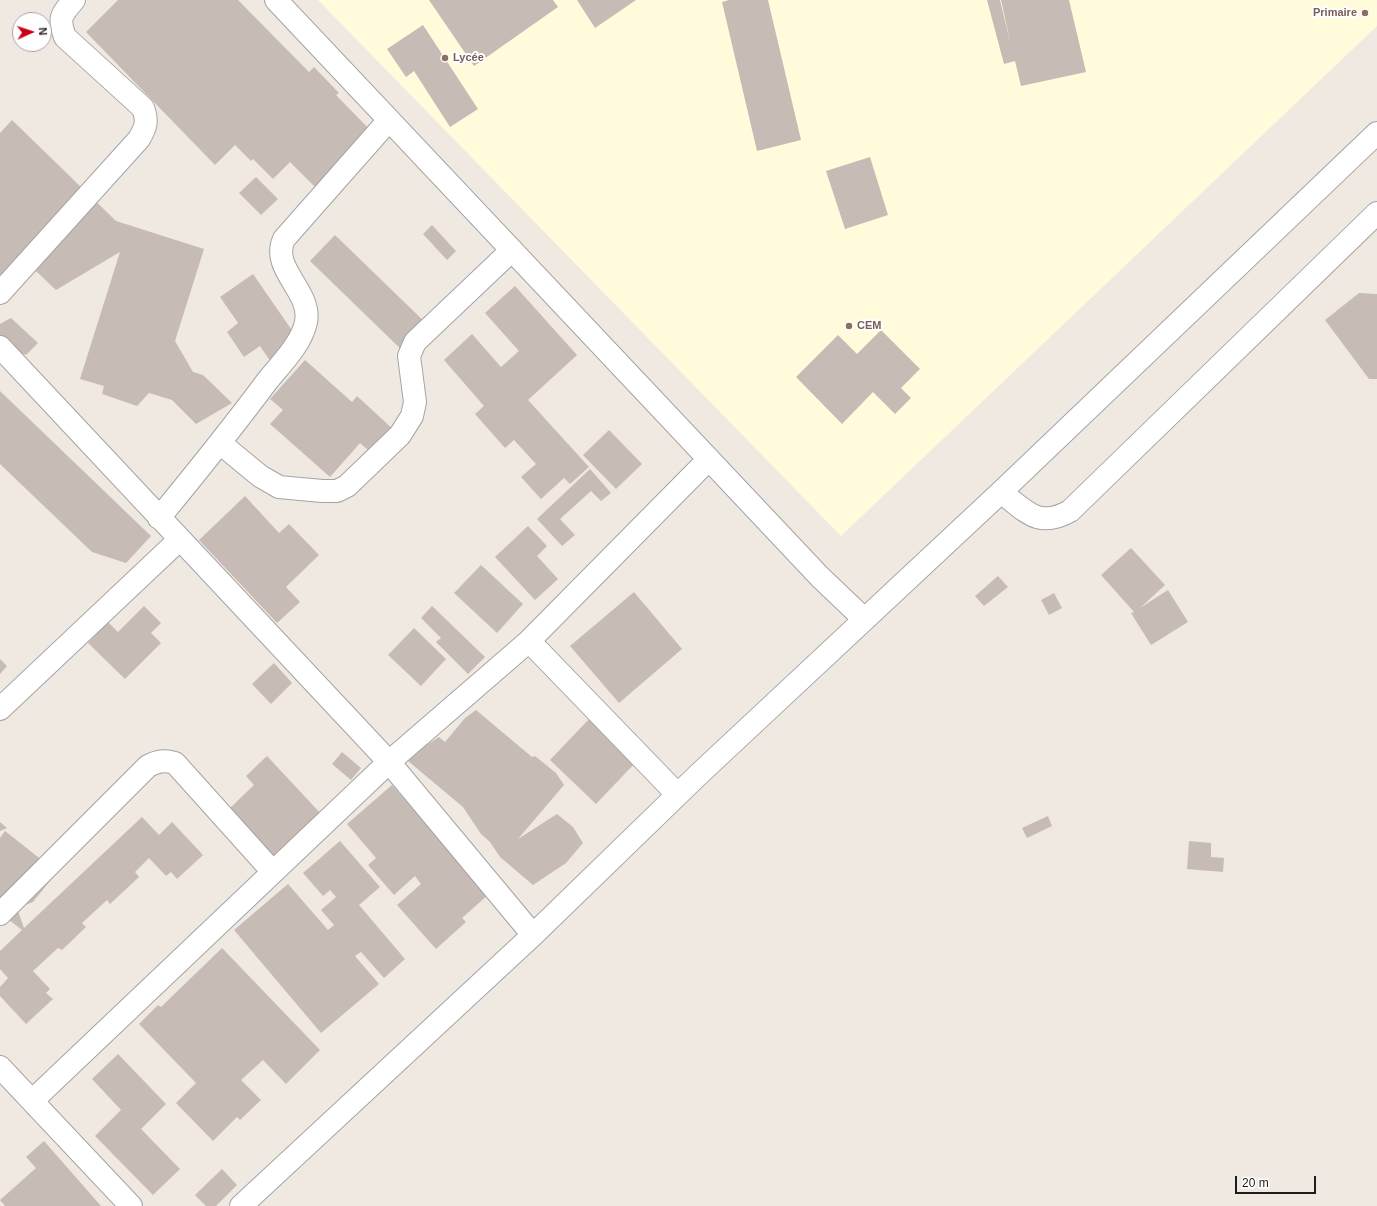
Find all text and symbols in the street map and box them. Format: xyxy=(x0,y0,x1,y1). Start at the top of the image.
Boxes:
place label: Primaire xyxy=(1313,6,1357,20)
marker: Primaire xyxy=(1360,8,1370,18)
north arrow xyxy=(12,12,52,52)
text: N xyxy=(37,27,49,36)
place label: Lycée xyxy=(453,51,484,65)
marker: Lycée xyxy=(440,53,450,63)
place label: CEM xyxy=(857,319,881,333)
marker: CEM xyxy=(844,321,854,331)
scale bar xyxy=(1237,1168,1318,1194)
text: 20 m xyxy=(1242,1176,1269,1190)

